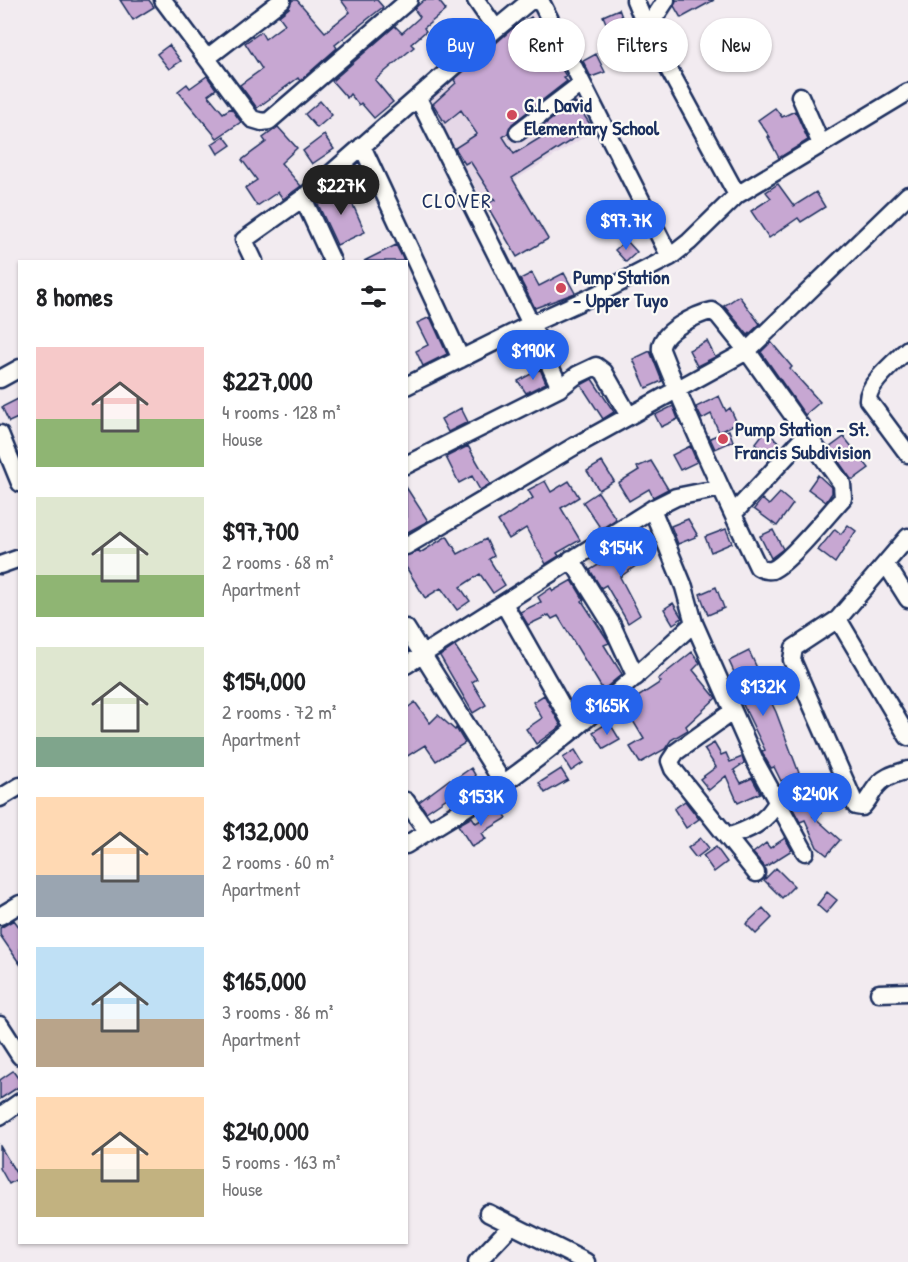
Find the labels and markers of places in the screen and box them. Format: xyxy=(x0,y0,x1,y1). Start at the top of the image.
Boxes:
place label: G.L. David Elementary School xyxy=(524,91,660,142)
marker: G.L. David Elementary School xyxy=(505,108,519,122)
pin: $227K xyxy=(299,165,383,216)
pin: $97.7K xyxy=(577,200,675,251)
place label: Pump Station - Upper Tuyo xyxy=(573,263,670,314)
marker: Pump Station - Upper Tuyo xyxy=(554,281,568,295)
pin: $190K xyxy=(491,330,575,381)
place label: Pump Station - St. Francis Subdivision xyxy=(734,415,871,465)
marker: Pump Station - St. Francis Subdivision xyxy=(716,432,730,446)
pin: $154K xyxy=(579,527,663,578)
pin: $132K xyxy=(721,666,805,717)
pin: $165K xyxy=(565,685,649,736)
pin: $240K xyxy=(773,773,857,824)
pin: $153K xyxy=(439,776,523,827)

